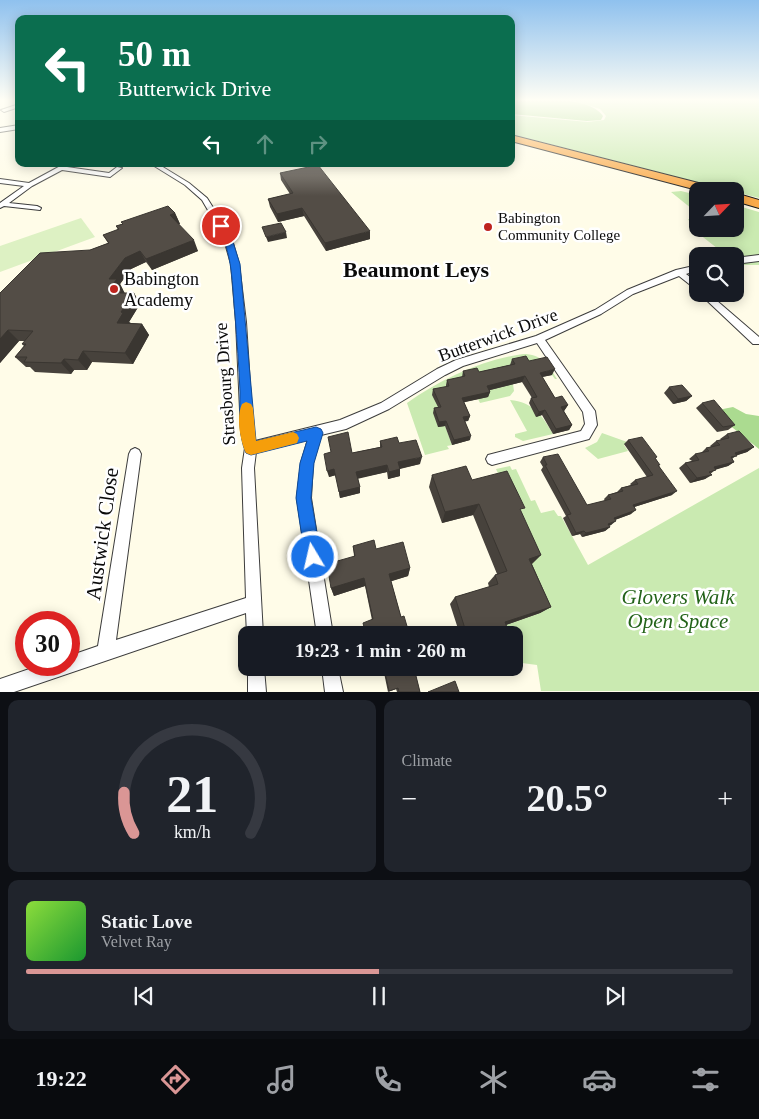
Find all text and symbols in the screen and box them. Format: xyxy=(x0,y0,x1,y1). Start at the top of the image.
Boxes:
icon: left xyxy=(35,35,100,100)
text: 50 m xyxy=(118,35,191,74)
text: Butterwick Drive xyxy=(118,76,271,101)
icon: left xyxy=(198,130,226,158)
icon: ahead xyxy=(251,130,279,158)
icon: right xyxy=(304,130,332,158)
north arrow xyxy=(689,182,744,238)
map controls xyxy=(689,182,744,302)
pin xyxy=(200,205,242,247)
place label: Babington Community College xyxy=(498,210,620,243)
icon: arrive xyxy=(207,212,235,240)
marker: Babington Community College xyxy=(482,221,494,233)
button: search xyxy=(689,247,744,302)
district label: Beaumont Leys xyxy=(343,257,489,282)
place label: Babington Academy xyxy=(124,269,199,310)
marker: Babington Academy xyxy=(108,283,120,295)
street label: Butterwick Drive xyxy=(436,304,560,366)
street label: Strasbourg Drive xyxy=(211,322,239,446)
street label: Austwick Close xyxy=(81,466,123,602)
position arrow xyxy=(286,530,338,582)
park label: Glovers Walk Open Space xyxy=(622,585,735,633)
speed limit sign: 30 xyxy=(15,611,80,676)
text: 19:23 · 1 min · 260 m xyxy=(295,640,466,661)
text: Climate xyxy=(402,752,452,769)
text: 21 xyxy=(166,766,218,823)
text: 20.5° xyxy=(526,777,608,819)
text: − xyxy=(402,783,417,814)
text: + xyxy=(717,783,733,814)
text: km/h xyxy=(173,822,210,842)
text: Static Love xyxy=(101,911,192,932)
text: Velvet Ray xyxy=(101,933,172,950)
icon: previous xyxy=(130,982,158,1010)
icon: pause xyxy=(365,982,393,1010)
icon: next xyxy=(601,982,629,1010)
icon: directions xyxy=(158,1062,193,1097)
icon: music xyxy=(264,1062,299,1097)
icon: phone xyxy=(370,1062,405,1097)
icon: climate xyxy=(476,1062,511,1097)
icon: car xyxy=(582,1062,617,1097)
icon: filters xyxy=(688,1062,723,1097)
text: 19:22 xyxy=(36,1066,87,1091)

